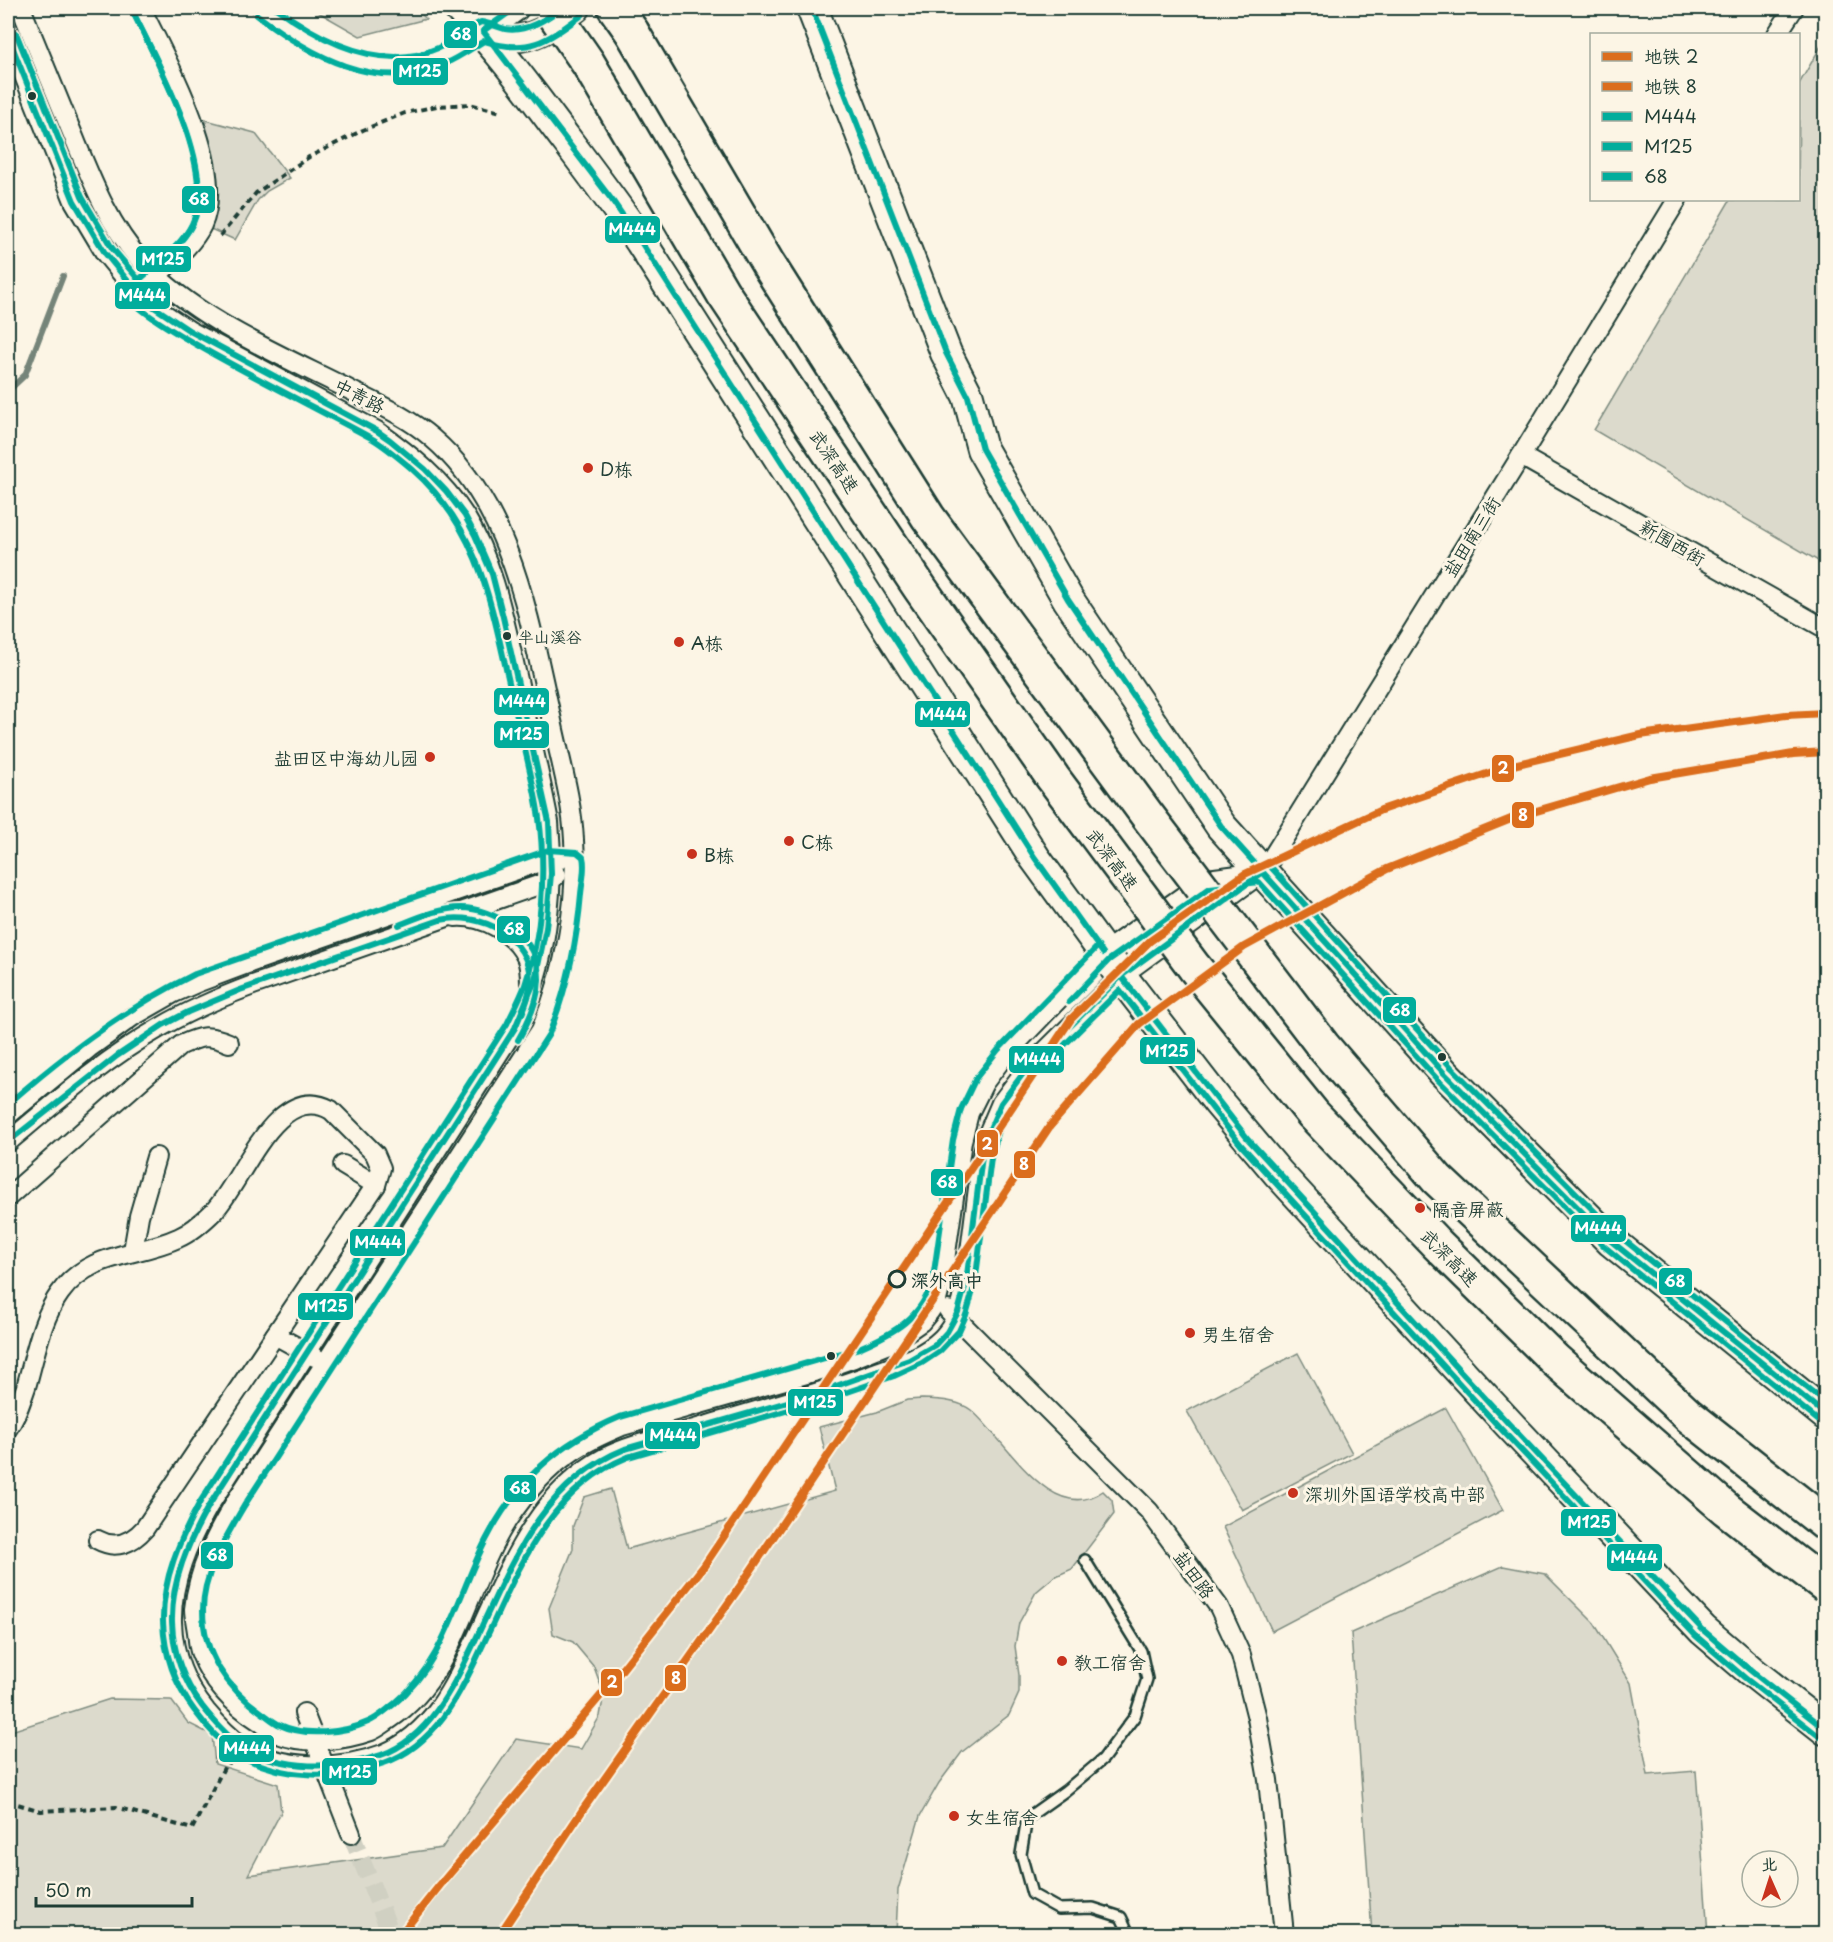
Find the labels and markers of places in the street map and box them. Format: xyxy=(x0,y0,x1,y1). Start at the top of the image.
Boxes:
unlabelled marker xyxy=(26,90,38,102)
place label: D栋 xyxy=(600,455,632,482)
marker: D栋 xyxy=(581,461,595,475)
place label: 半山溪谷 xyxy=(518,624,582,648)
place label: A栋 xyxy=(691,629,723,656)
marker: 半山溪谷 xyxy=(501,630,513,642)
marker: A栋 xyxy=(672,635,686,649)
place label: 盐田区中海幼儿园 xyxy=(274,744,418,771)
marker: 盐田区中海幼儿园 xyxy=(423,750,437,764)
place label: C栋 xyxy=(801,828,833,855)
marker: C栋 xyxy=(782,834,796,848)
place label: B栋 xyxy=(704,841,734,868)
marker: B栋 xyxy=(685,847,699,861)
unlabelled marker xyxy=(1436,1051,1448,1063)
place label: 隔音屏蔽 xyxy=(1432,1195,1504,1222)
marker: 隔音屏蔽 xyxy=(1413,1201,1427,1215)
place label: 深外高中 xyxy=(911,1266,983,1293)
marker: 深外高中 xyxy=(888,1270,906,1288)
place label: 男生宿舍 xyxy=(1202,1320,1274,1347)
marker: 男生宿舍 xyxy=(1183,1326,1197,1340)
unlabelled marker xyxy=(825,1350,837,1362)
place label: 深圳外国语学校高中部 xyxy=(1305,1480,1485,1507)
marker: 深圳外国语学校高中部 xyxy=(1286,1486,1300,1500)
place label: 教工宿舍 xyxy=(1074,1648,1146,1675)
marker: 教工宿舍 xyxy=(1055,1654,1069,1668)
place label: 女生宿舍 xyxy=(966,1803,1038,1830)
marker: 女生宿舍 xyxy=(947,1809,961,1823)

